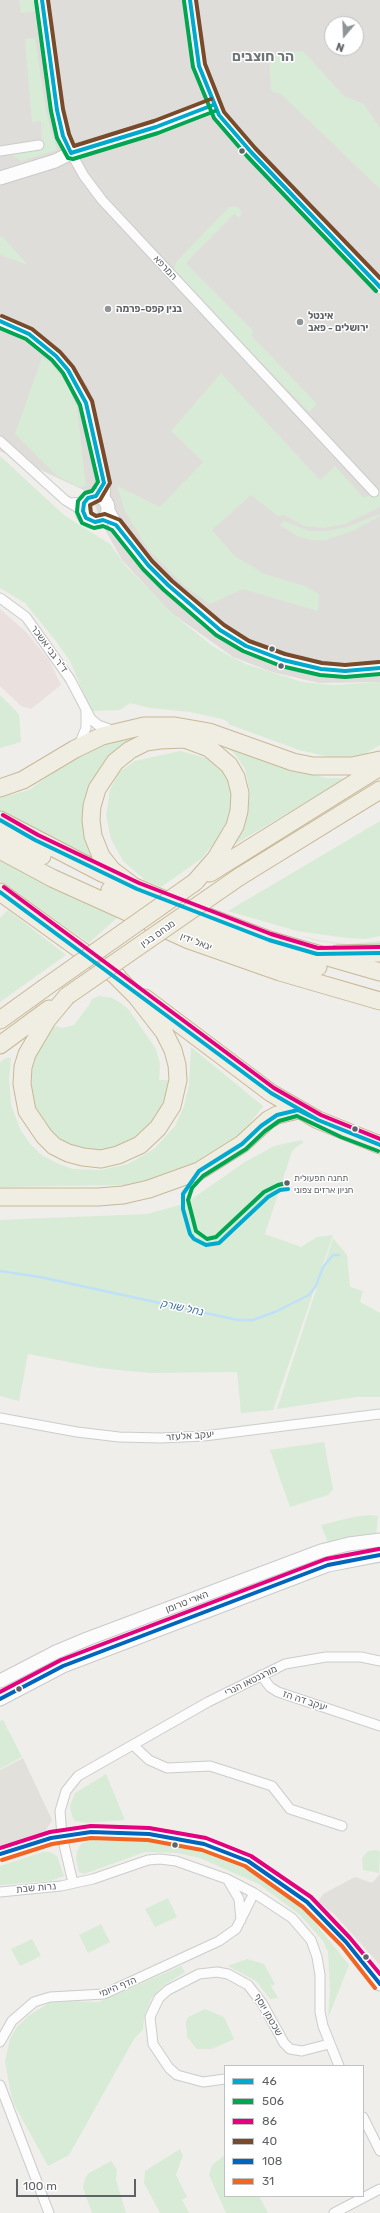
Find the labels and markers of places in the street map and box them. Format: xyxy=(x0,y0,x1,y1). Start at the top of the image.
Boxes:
unlabelled marker xyxy=(237,146,247,156)
place label: בנין קפס-פרמה xyxy=(116,303,182,315)
marker: בנין קפס-פרמה xyxy=(103,304,113,314)
place label: אינטל ירושלים - פאב xyxy=(308,310,368,334)
marker: אינטל ירושלים - פאב xyxy=(295,317,305,327)
unlabelled marker xyxy=(267,644,277,654)
unlabelled marker xyxy=(276,661,286,671)
unlabelled marker xyxy=(350,1124,360,1134)
place label: תחנה תפעולית חניון ארזים צפוני xyxy=(294,1173,353,1194)
marker: תחנה תפעולית חניון ארזים צפוני xyxy=(282,1178,292,1188)
unlabelled marker xyxy=(14,1684,24,1694)
unlabelled marker xyxy=(170,1840,180,1850)
unlabelled marker xyxy=(361,1952,371,1962)

